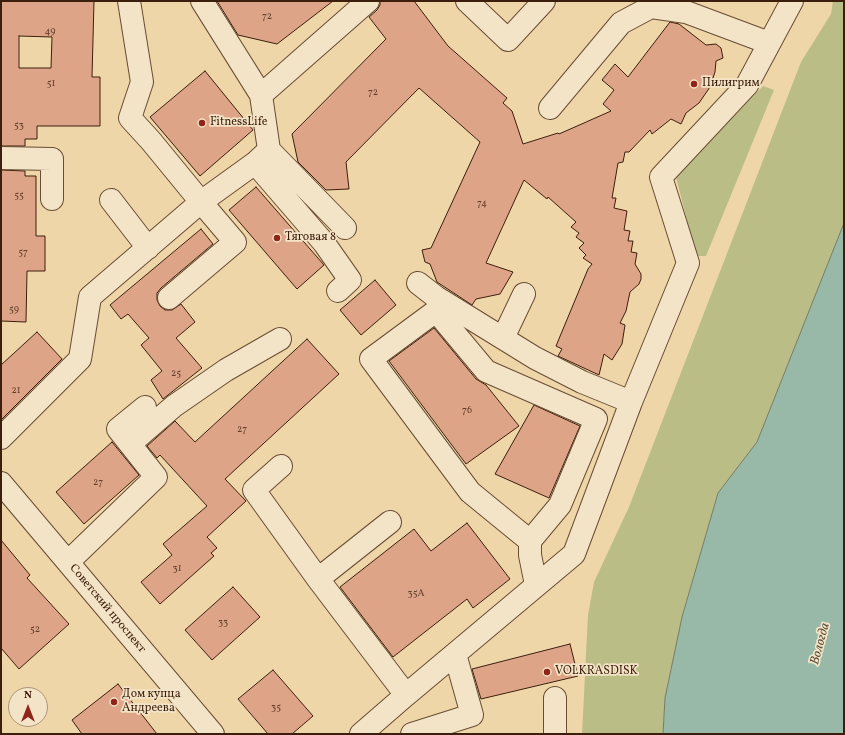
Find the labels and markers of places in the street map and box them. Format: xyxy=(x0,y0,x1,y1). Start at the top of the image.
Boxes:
place label: Пилигрим xyxy=(702,77,760,91)
marker: Пилигрим xyxy=(689,79,699,89)
place label: FitnessLife xyxy=(210,116,267,130)
marker: FitnessLife xyxy=(197,118,207,128)
place label: Тяговая 8 xyxy=(285,231,336,245)
marker: Тяговая 8 xyxy=(272,233,282,243)
place label: VOLKRASDISK xyxy=(555,665,638,679)
marker: VOLKRASDISK xyxy=(542,667,552,677)
place label: Дом купца Андреева xyxy=(122,688,181,716)
marker: Дом купца Андреева xyxy=(109,697,119,707)

